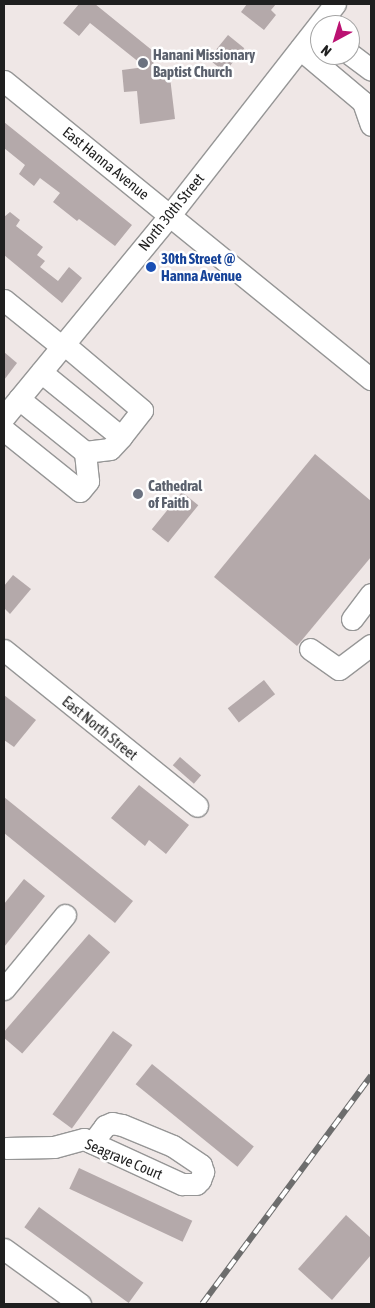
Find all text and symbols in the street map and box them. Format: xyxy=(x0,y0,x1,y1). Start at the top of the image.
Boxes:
north arrow xyxy=(310,15,360,65)
text: N xyxy=(318,42,334,60)
place label: Hanani Missionary Baptist Church xyxy=(153,45,255,80)
marker: Hanani Missionary Baptist Church xyxy=(137,57,149,69)
street label: East Hanna Avenue xyxy=(59,123,153,203)
street label: North 30th Street xyxy=(134,170,208,254)
place label: 30th Street @ Hanna Avenue xyxy=(161,249,242,284)
marker: 30th Street @ Hanna Avenue xyxy=(145,261,157,273)
place label: Cathedral of Faith xyxy=(148,476,202,511)
marker: Cathedral of Faith xyxy=(132,488,144,500)
street label: East North Street xyxy=(59,692,141,764)
street label: Seagrave Court xyxy=(83,1135,165,1183)

